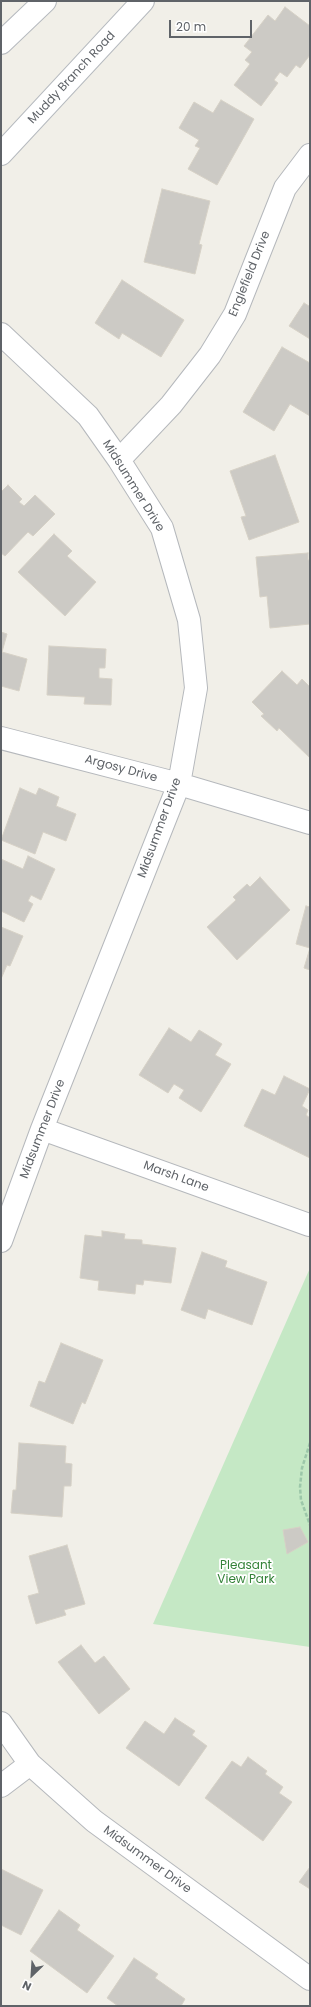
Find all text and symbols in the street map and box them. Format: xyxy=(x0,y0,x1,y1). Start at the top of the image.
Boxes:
scale bar xyxy=(171,12,254,38)
text: 20 m xyxy=(176,18,206,35)
street label: Muddy Branch Road xyxy=(25,29,119,127)
street label: Englefield Drive xyxy=(226,229,274,319)
street label: Midsummer Drive xyxy=(99,438,167,534)
street label: Argosy Drive xyxy=(83,752,159,786)
street label: Midsummer Drive xyxy=(135,776,185,880)
street label: Midsummer Drive xyxy=(17,1077,69,1181)
street label: Marsh Lane xyxy=(141,1159,211,1195)
park label: Pleasant View Park xyxy=(217,1559,275,1587)
street label: Midsummer Drive xyxy=(100,1823,194,1897)
north arrow xyxy=(12,1955,52,1995)
text: N xyxy=(20,1977,34,1995)

